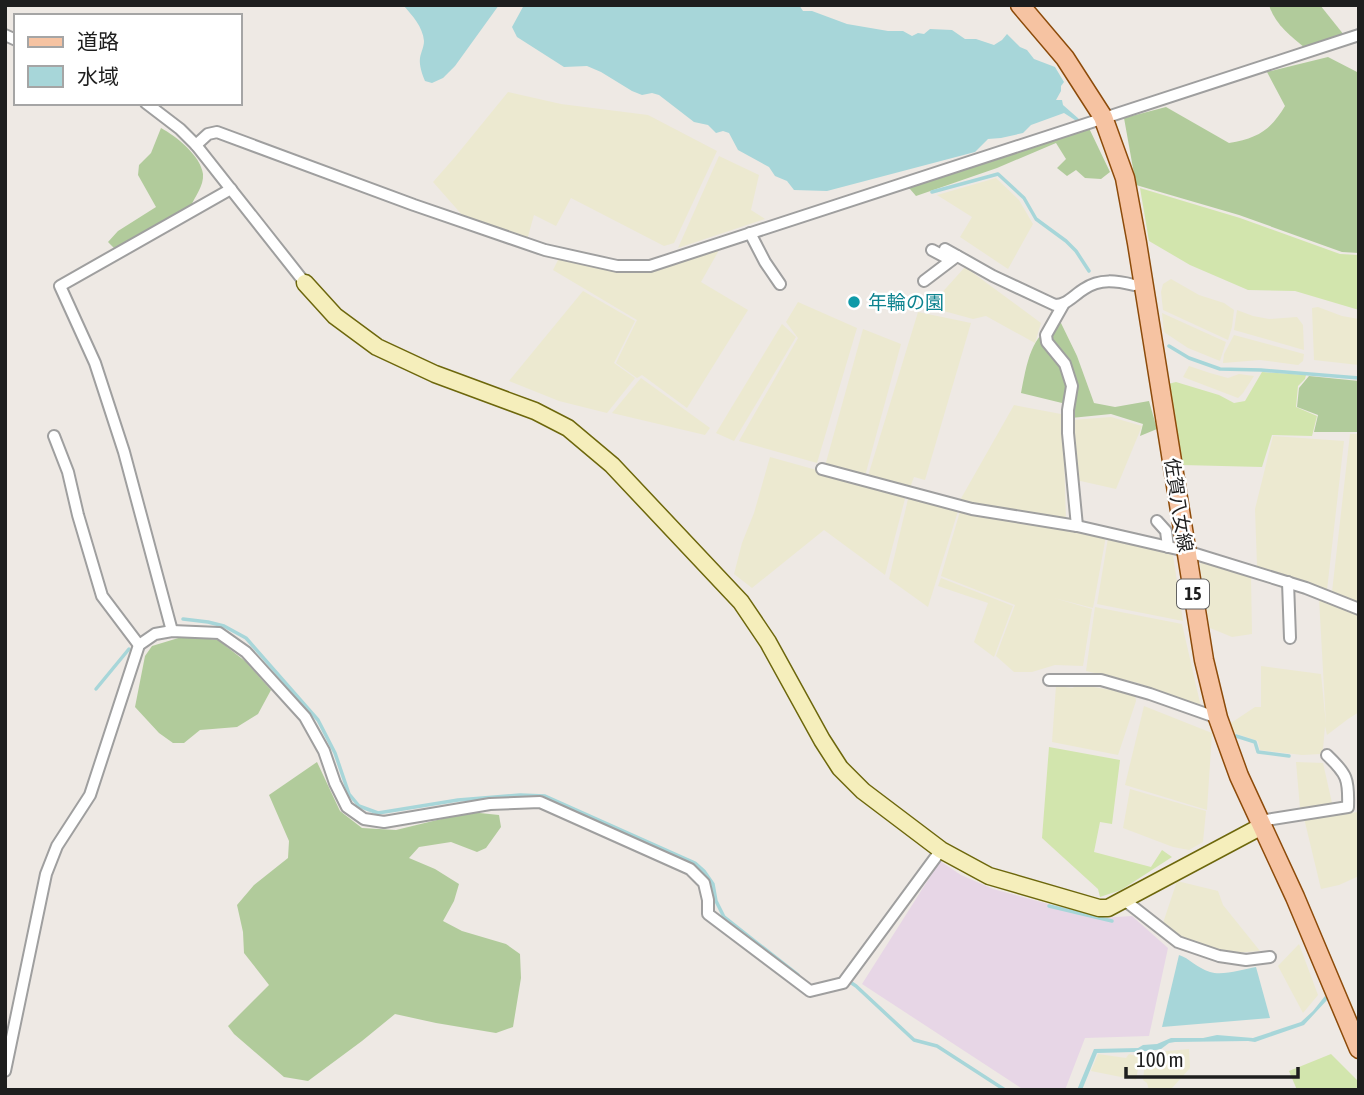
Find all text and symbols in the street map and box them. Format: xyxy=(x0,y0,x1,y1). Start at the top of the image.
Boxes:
legend xyxy=(14,14,242,105)
text: 道路 xyxy=(77,29,119,53)
text: 水域 xyxy=(77,64,119,88)
place label: 年輪の園 xyxy=(868,291,944,313)
marker: 年輪の園 xyxy=(846,294,862,310)
street label: 佐賀八女線 xyxy=(1161,456,1197,554)
road number: 15 xyxy=(1177,580,1209,608)
scale bar xyxy=(1126,1036,1298,1080)
text: 100 m xyxy=(1136,1047,1184,1071)

